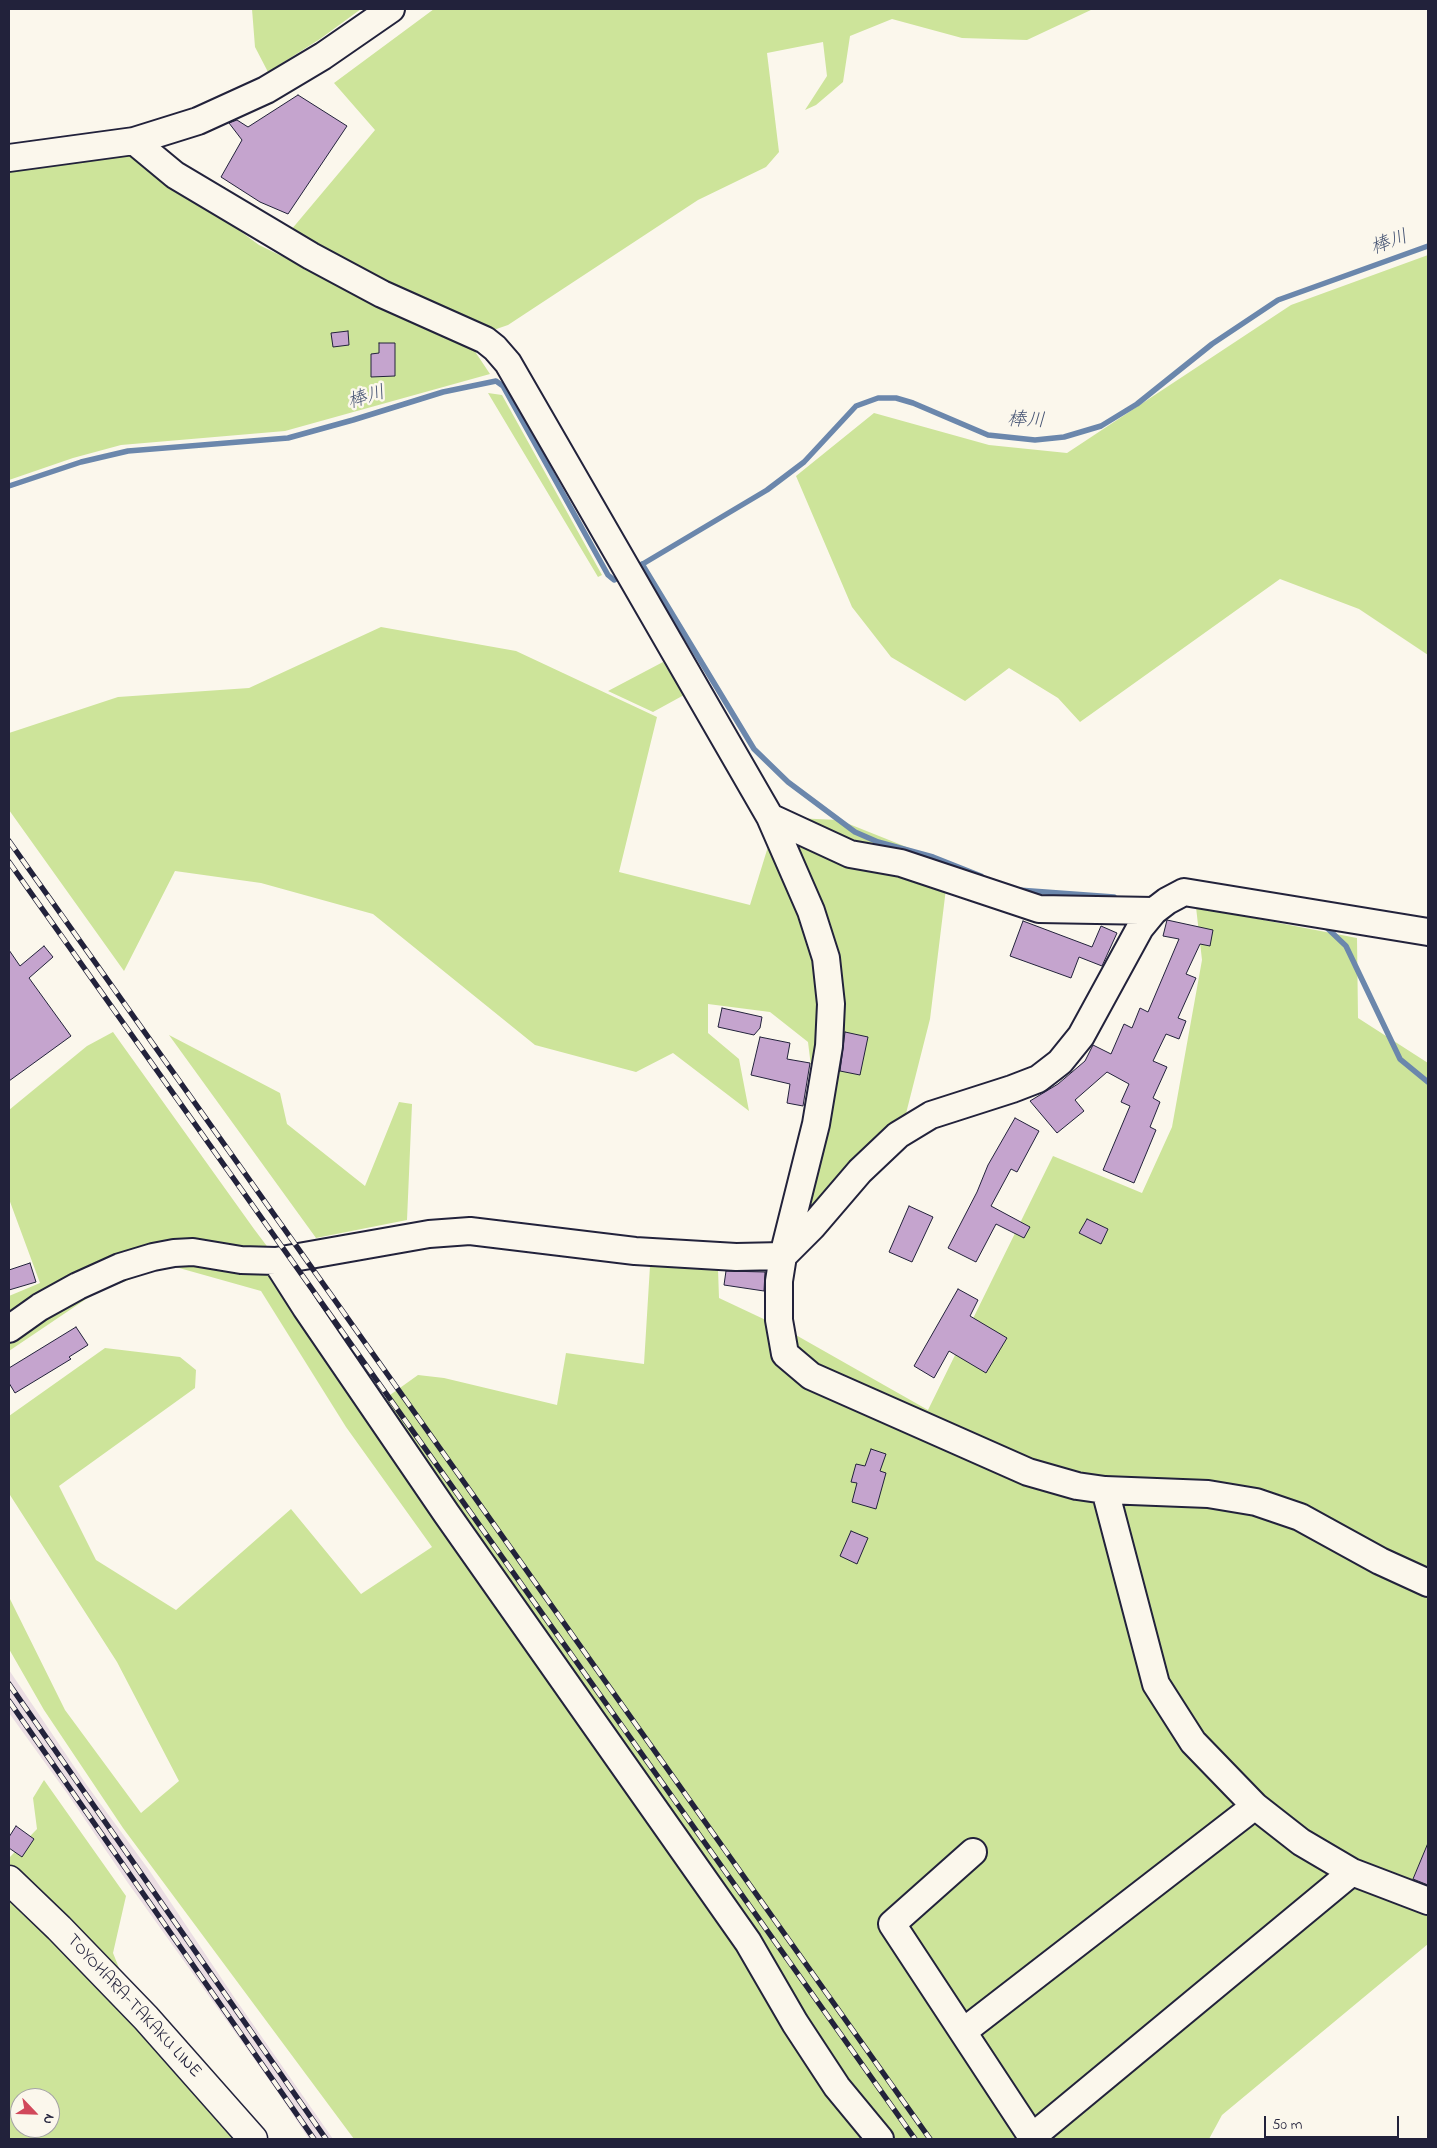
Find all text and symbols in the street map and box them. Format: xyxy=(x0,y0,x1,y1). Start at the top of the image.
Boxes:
water label: 棒川 xyxy=(1368,227,1412,261)
water label: 棒川 xyxy=(345,383,389,415)
water label: 棒川 xyxy=(1007,410,1045,434)
street label: TOYOHARA-TAKAKU LINE xyxy=(61,1931,205,2083)
north arrow xyxy=(10,2088,60,2138)
scale bar xyxy=(1267,2106,1402,2138)
text: N xyxy=(37,2110,60,2127)
text: 50 m xyxy=(1272,2114,1302,2136)

